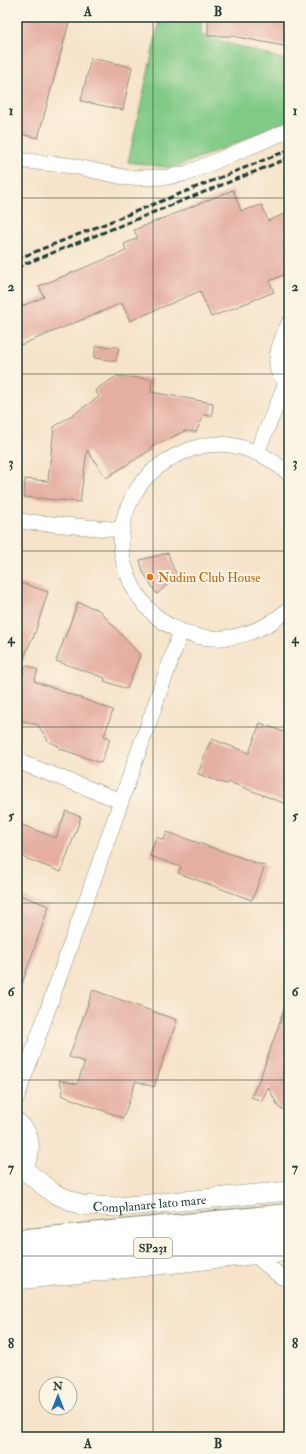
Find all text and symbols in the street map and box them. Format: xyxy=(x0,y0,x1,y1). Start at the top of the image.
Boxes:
text: A xyxy=(83,4,93,20)
text: B xyxy=(214,4,222,20)
text: 1 xyxy=(9,103,14,119)
text: 1 xyxy=(293,103,298,119)
text: 2 xyxy=(8,279,15,295)
text: 2 xyxy=(292,279,299,295)
text: 3 xyxy=(9,455,14,471)
text: 3 xyxy=(293,455,298,471)
place label: Nudim Club House xyxy=(158,570,261,586)
marker: Nudim Club House xyxy=(145,572,155,582)
text: 4 xyxy=(6,631,15,647)
text: 4 xyxy=(290,631,299,647)
text: 5 xyxy=(8,808,14,824)
text: 5 xyxy=(292,808,298,824)
text: 6 xyxy=(8,984,16,1000)
text: 6 xyxy=(292,984,300,1000)
text: 7 xyxy=(8,1160,15,1176)
text: 7 xyxy=(292,1160,299,1176)
street label: Complanare lato mare xyxy=(92,1192,208,1217)
road number: SP231 xyxy=(134,1238,172,1258)
text: 8 xyxy=(8,1336,14,1352)
text: 8 xyxy=(292,1336,298,1352)
north arrow xyxy=(38,1376,78,1416)
text: N xyxy=(52,1380,64,1393)
text: A xyxy=(83,1436,93,1452)
text: B xyxy=(214,1436,222,1452)

